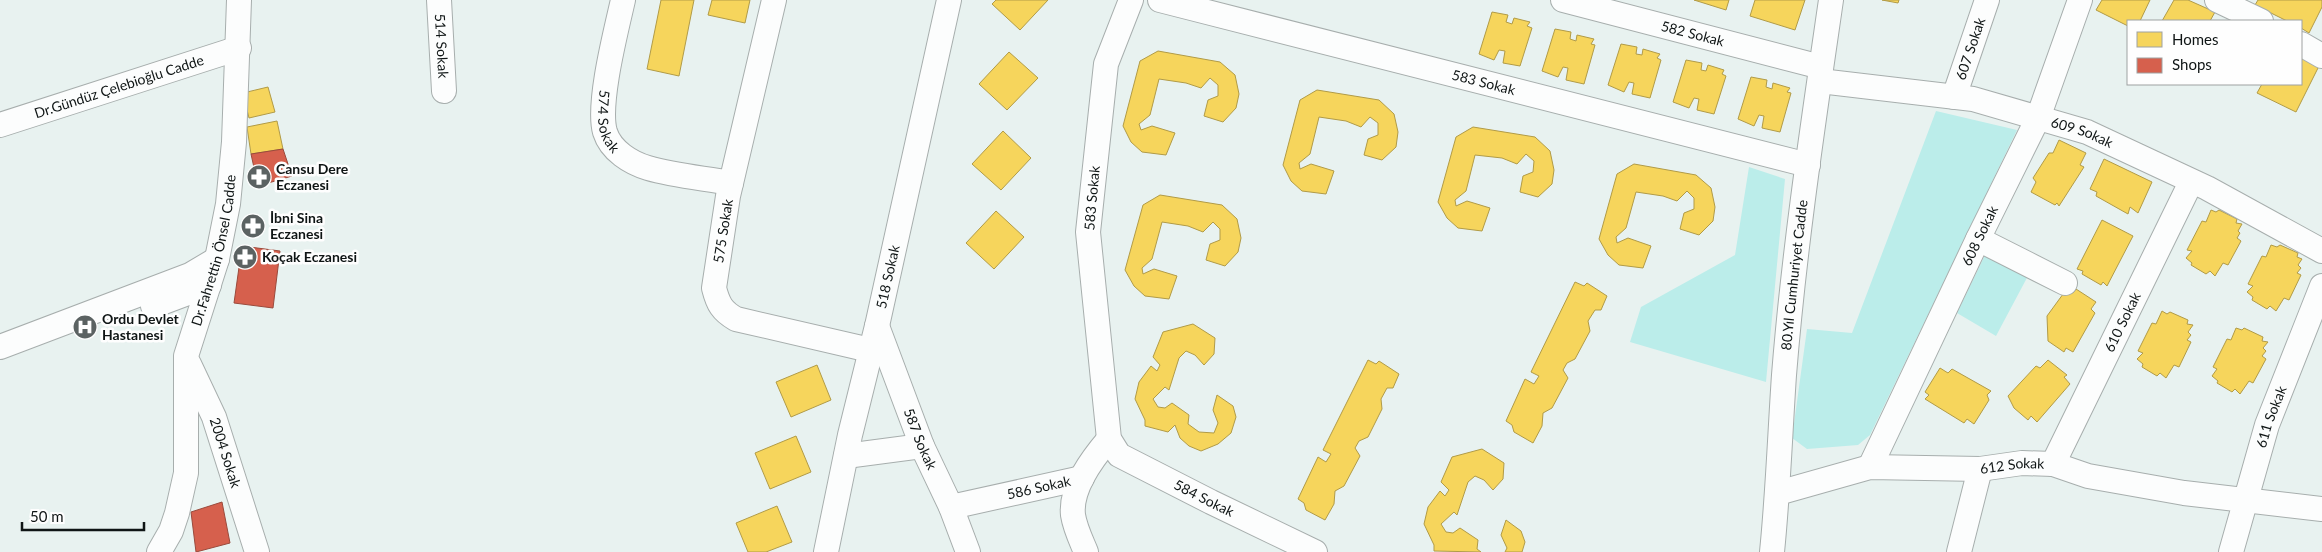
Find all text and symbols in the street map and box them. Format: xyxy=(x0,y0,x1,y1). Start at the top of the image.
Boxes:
street label: 514 Sokak xyxy=(432,13,452,80)
street label: 607 Sokak xyxy=(1951,14,1989,82)
street label: 582 Sokak xyxy=(1659,17,1727,50)
legend xyxy=(2127,20,2302,85)
text: Homes xyxy=(2172,30,2218,48)
street label: Dr.Gündüz Çelebioğlu Cadde xyxy=(32,51,206,121)
text: Shops xyxy=(2172,55,2212,73)
street label: 583 Sokak xyxy=(1450,66,1518,98)
street label: 574 Sokak xyxy=(595,89,624,157)
street label: 609 Sokak xyxy=(2049,113,2117,151)
place label: Cansu Dere Eczanesi xyxy=(276,160,349,193)
pharmacy icon: Cansu Dere Eczanesi xyxy=(246,164,272,190)
street label: 583 Sokak xyxy=(1080,164,1103,231)
street label: Dr.Fahrettin Önsel Cadde xyxy=(187,174,239,328)
street label: 575 Sokak xyxy=(709,197,736,264)
street label: 80.Yıl Cumhuriyet Cadde xyxy=(1777,199,1811,351)
street label: 608 Sokak xyxy=(1958,202,2002,268)
place label: İbni Sina Eczanesi xyxy=(270,209,323,242)
pharmacy icon: İbni Sina Eczanesi xyxy=(240,213,266,239)
street label: 518 Sokak xyxy=(872,243,903,310)
pharmacy icon: Koçak Eczanesi xyxy=(232,244,258,270)
place label: Koçak Eczanesi xyxy=(262,248,357,265)
street label: 610 Sokak xyxy=(2100,288,2144,355)
place label: Ordu Devlet Hastanesi xyxy=(102,310,180,343)
hospital icon: Ordu Devlet Hastanesi xyxy=(72,314,98,340)
street label: 611 Sokak xyxy=(2252,382,2290,450)
street label: 587 Sokak xyxy=(901,406,941,473)
street label: 2004 Sokak xyxy=(207,415,245,491)
street label: 612 Sokak xyxy=(1979,454,2045,477)
street label: 586 Sokak xyxy=(1005,472,1073,502)
street label: 584 Sokak xyxy=(1172,476,1238,520)
scale bar xyxy=(22,500,145,532)
text: 50 m xyxy=(30,507,64,525)

